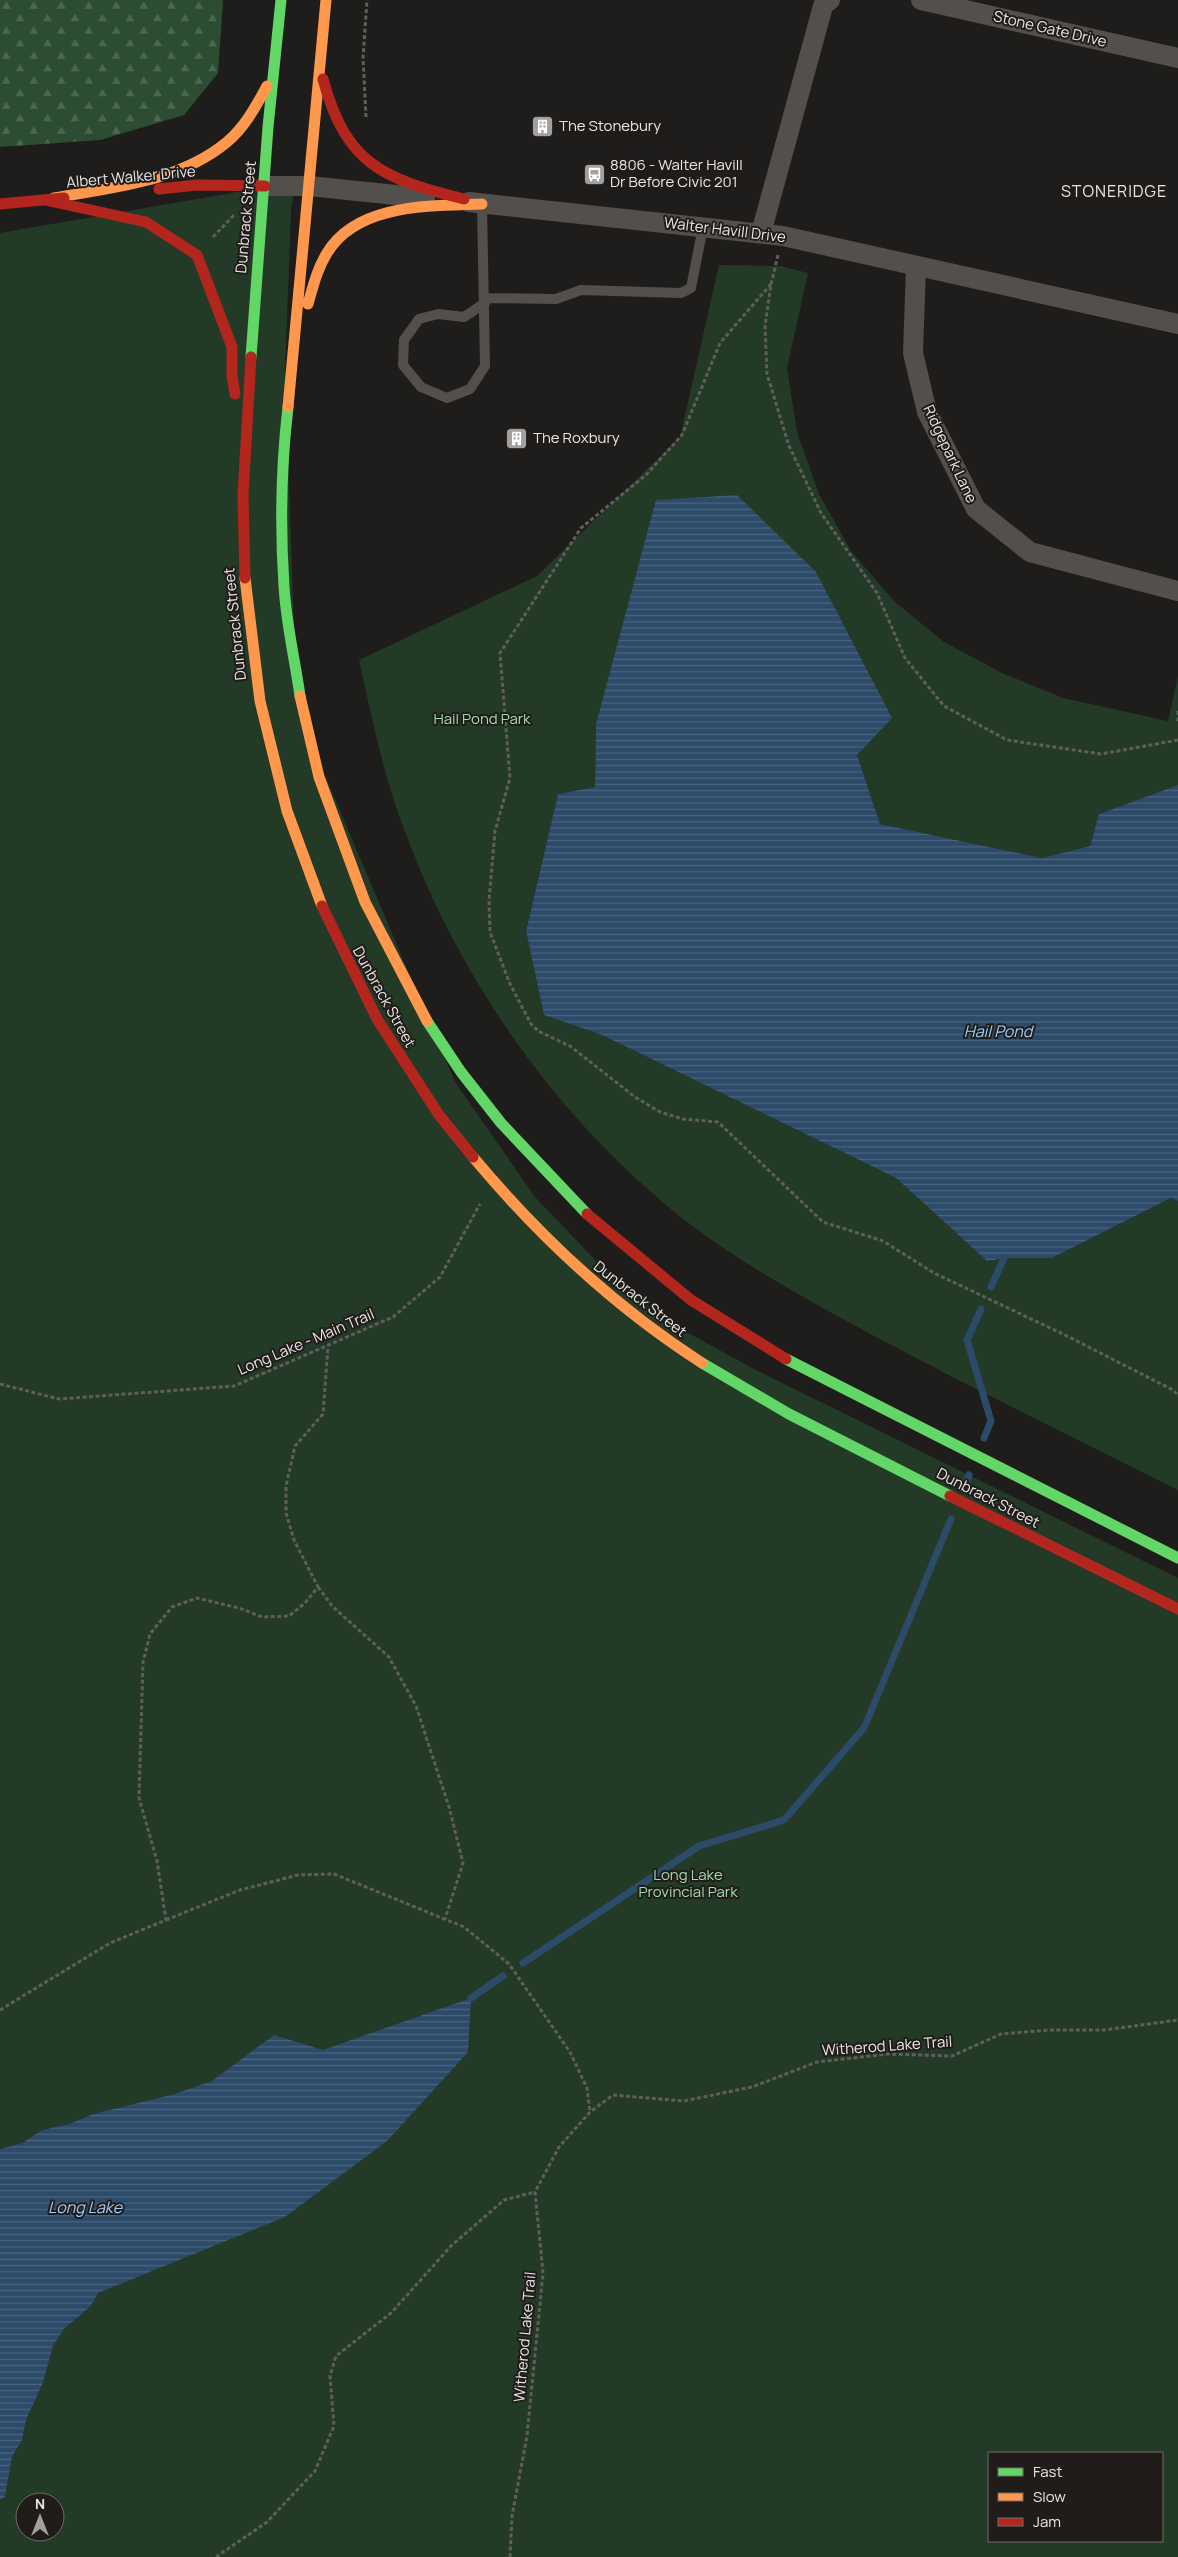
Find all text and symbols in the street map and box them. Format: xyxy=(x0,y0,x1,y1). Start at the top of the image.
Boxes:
street label: Stone Gate Drive xyxy=(991,5,1109,52)
building icon: The Stonebury xyxy=(531,114,555,138)
place label: The Stonebury xyxy=(559,115,661,136)
place label: 8806 - Walter Havill Dr Before Civic 201 xyxy=(610,154,743,192)
street label: Albert Walker Drive xyxy=(65,160,197,193)
street label: Dunbrack Street xyxy=(230,160,261,274)
bus stop icon: 8806 - Walter Havill Dr Before Civic 201 xyxy=(582,162,606,186)
district label: STONERIDGE xyxy=(1061,180,1167,202)
street label: Walter Havill Drive xyxy=(663,212,787,247)
street label: Ridgepark Lane xyxy=(919,401,982,506)
building icon: The Roxbury xyxy=(505,426,529,450)
place label: The Roxbury xyxy=(533,427,620,448)
street label: Dunbrack Street xyxy=(218,567,251,681)
park label: Hail Pond Park xyxy=(433,708,531,729)
street label: Dunbrack Street xyxy=(348,942,421,1051)
water label: Hail Pond xyxy=(964,1020,1035,1042)
street label: Dunbrack Street xyxy=(589,1256,691,1342)
street label: Long Lake - Main Trail xyxy=(234,1303,377,1380)
street label: Dunbrack Street xyxy=(933,1463,1043,1533)
park label: Long Lake Provincial Park xyxy=(638,1864,738,1902)
street label: Witherod Lake Trail xyxy=(821,2030,953,2061)
water label: Long Lake xyxy=(48,2196,124,2218)
street label: Witherod Lake Trail xyxy=(508,2271,541,2403)
legend xyxy=(988,2452,1163,2542)
text: Fast xyxy=(1033,2461,1062,2482)
text: Slow xyxy=(1033,2486,1066,2507)
north arrow xyxy=(15,2492,65,2542)
text: N xyxy=(35,2494,45,2513)
text: Jam xyxy=(1033,2511,1061,2532)

